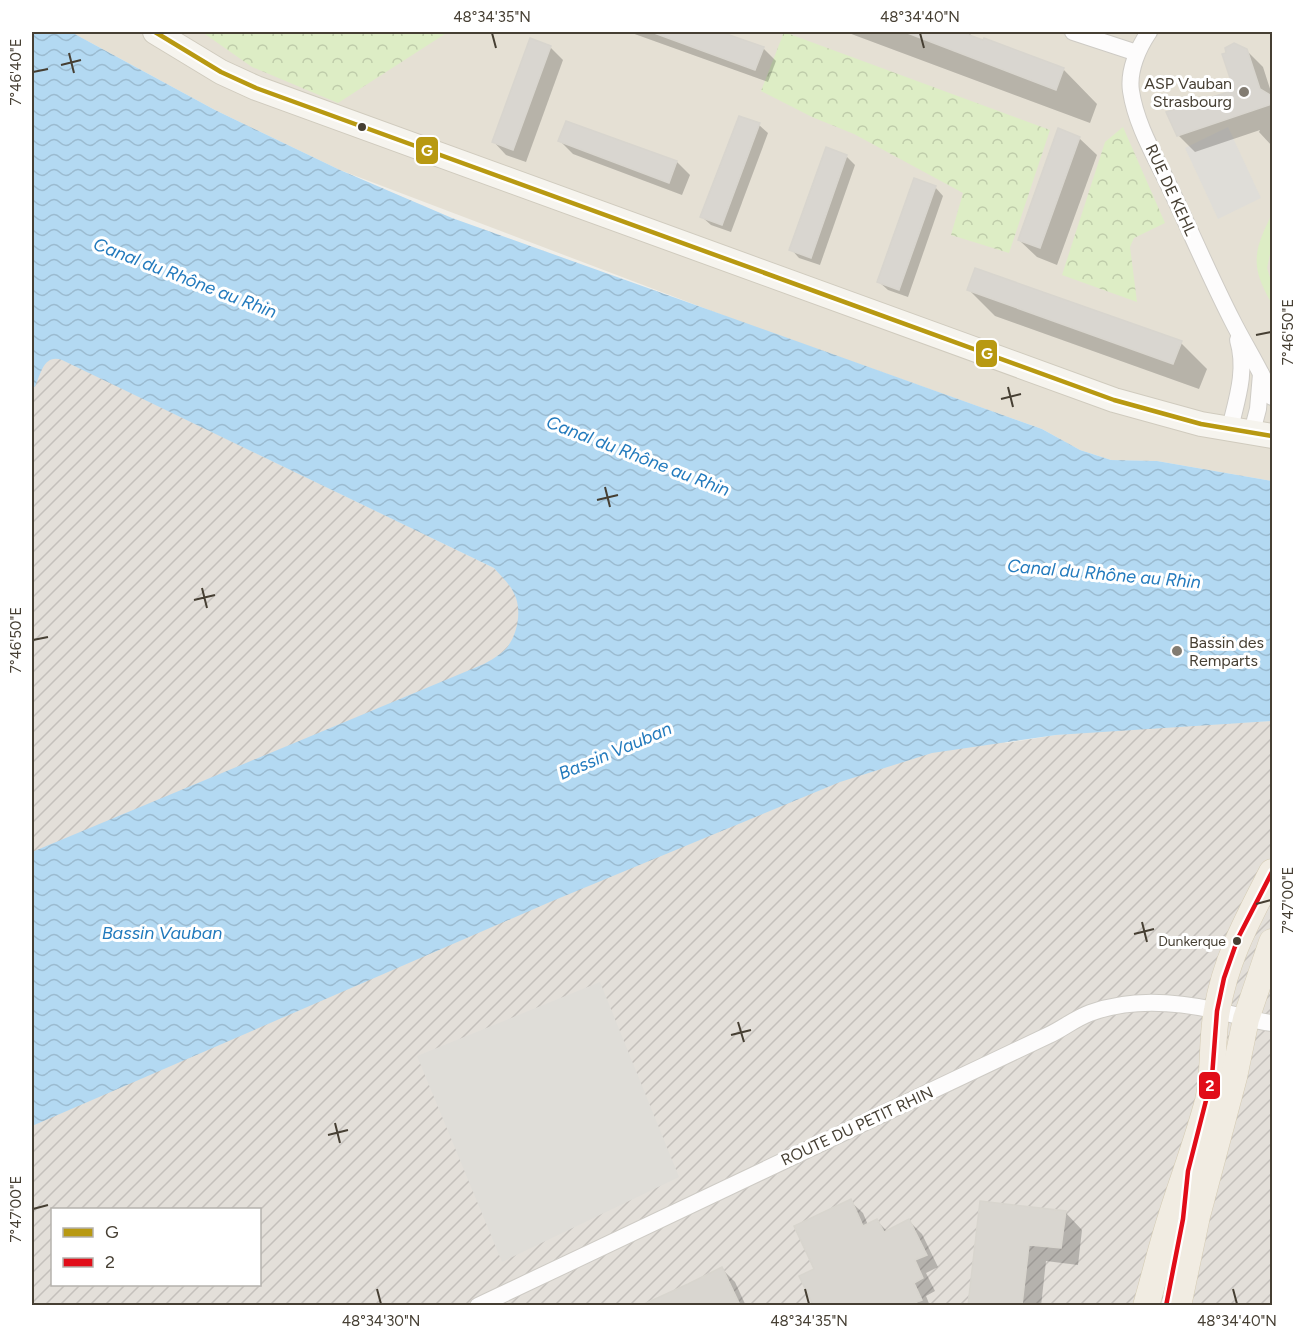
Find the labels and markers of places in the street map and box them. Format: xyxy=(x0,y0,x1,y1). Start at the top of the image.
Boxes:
place label: ASP Vauban Strasbourg xyxy=(1144,74,1232,111)
marker: ASP Vauban Strasbourg xyxy=(1237,85,1251,99)
unlabelled marker xyxy=(356,121,368,133)
place label: Bassin des Remparts xyxy=(1189,633,1264,670)
marker: Bassin des Remparts xyxy=(1170,644,1184,658)
place label: Dunkerque xyxy=(1158,933,1226,950)
marker: Dunkerque xyxy=(1231,935,1243,947)

